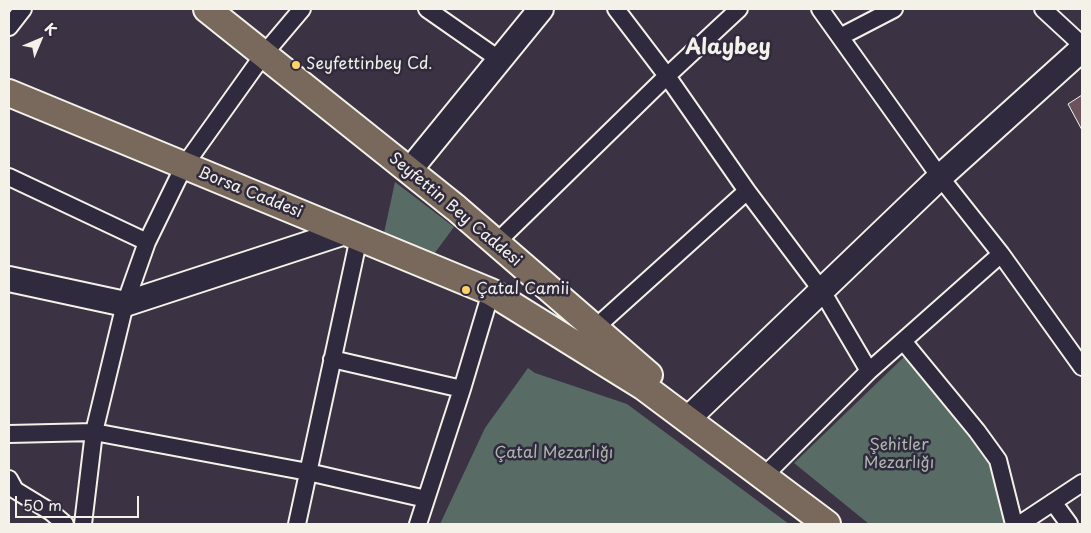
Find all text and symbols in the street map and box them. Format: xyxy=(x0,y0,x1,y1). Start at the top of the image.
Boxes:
north arrow xyxy=(15,15,65,65)
text: K xyxy=(40,18,62,40)
district label: Alaybey xyxy=(685,35,771,61)
place label: Seyfettinbey Cd. xyxy=(306,55,433,75)
marker: Seyfettinbey Cd. xyxy=(290,59,302,71)
street label: Seyfettin Bey Caddesi xyxy=(385,149,525,271)
street label: Borsa Caddesi xyxy=(195,163,305,223)
place label: Çatal Camii xyxy=(476,280,569,300)
marker: Çatal Camii xyxy=(460,284,472,296)
park label: Şehitler Mezarlığı xyxy=(864,436,934,474)
park label: Çatal Mezarlığı xyxy=(495,444,613,464)
scale bar xyxy=(18,486,141,518)
text: 50 m xyxy=(23,493,62,516)

